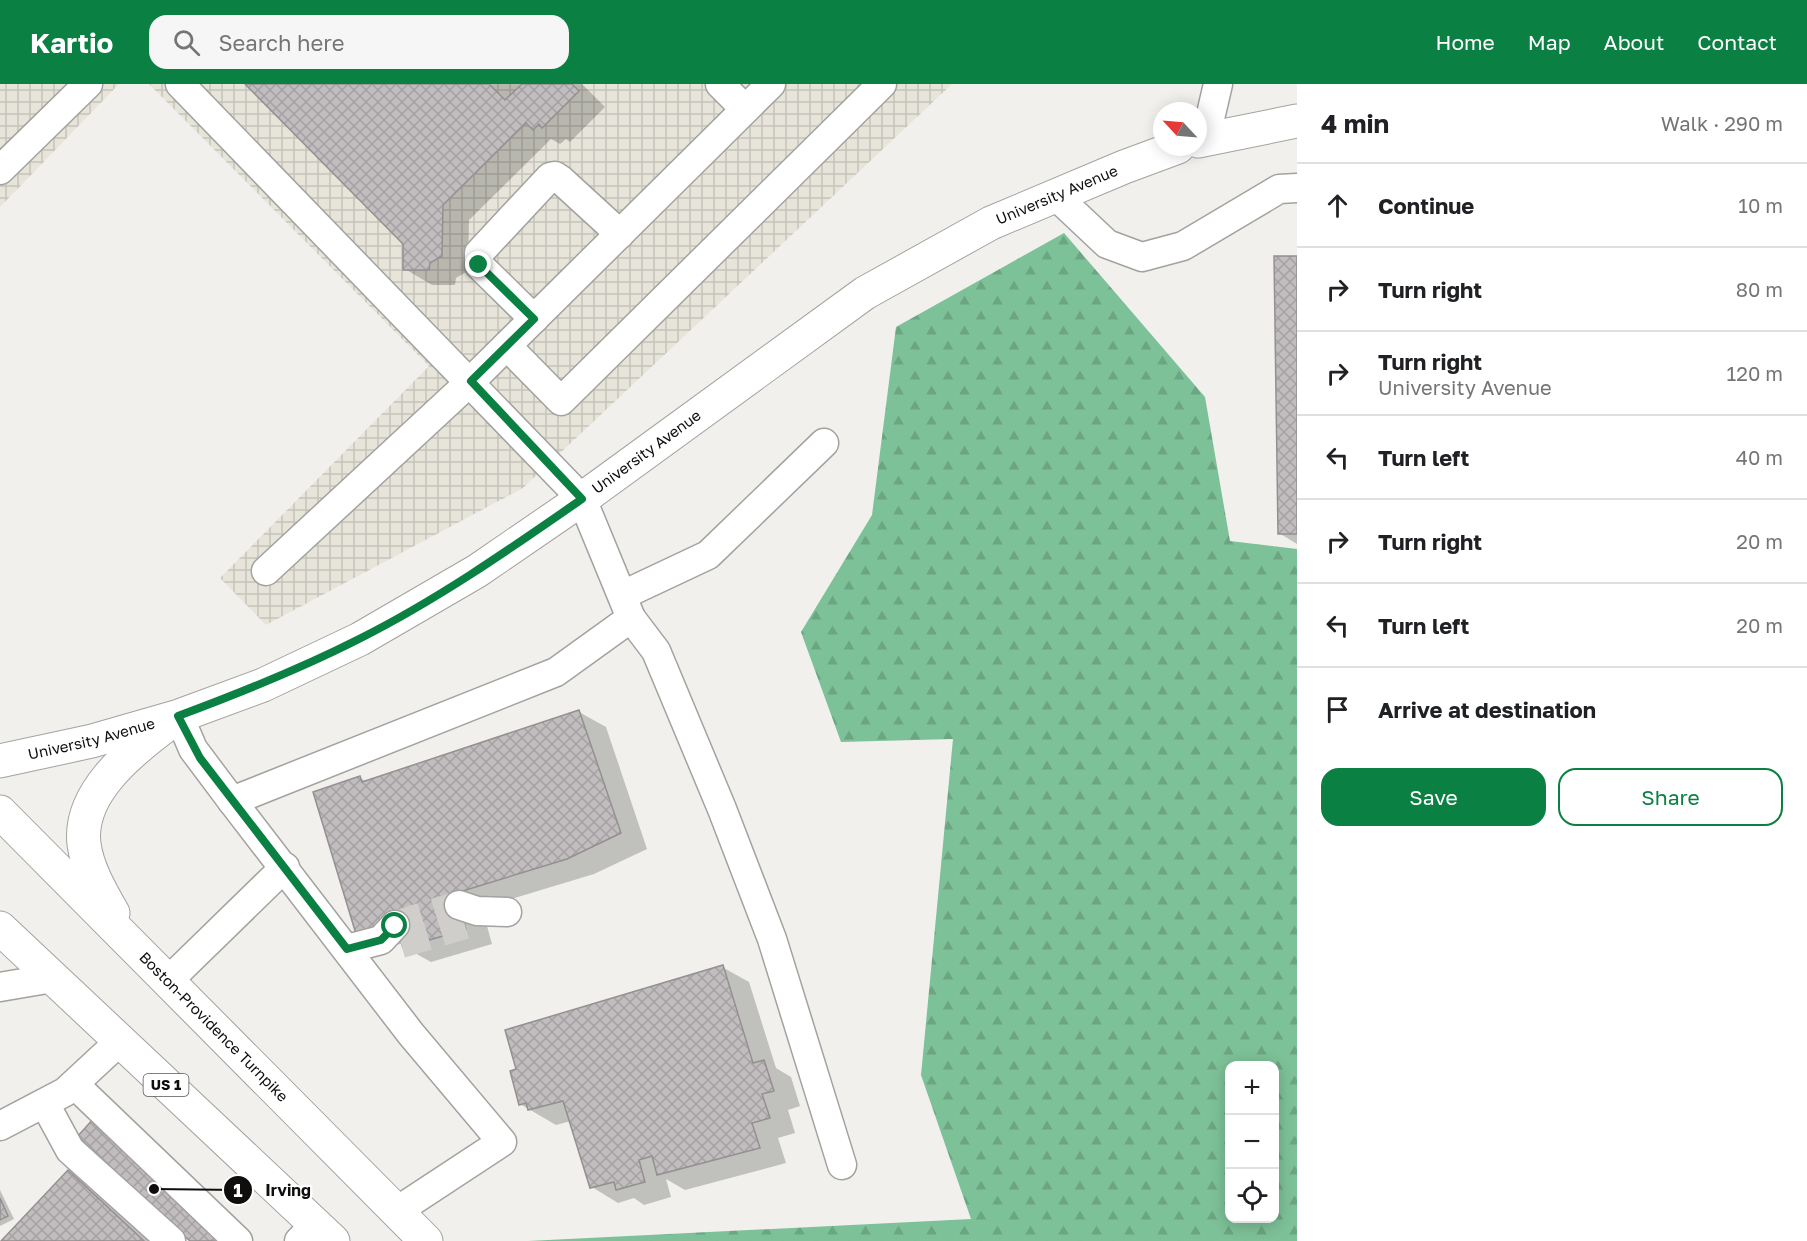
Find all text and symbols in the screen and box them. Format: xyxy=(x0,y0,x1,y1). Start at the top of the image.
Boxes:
search box xyxy=(149,15,569,69)
text: Kartio xyxy=(30,26,113,59)
icon: search xyxy=(170,26,203,59)
text: Search here xyxy=(218,29,344,56)
text: Home xyxy=(1435,29,1495,55)
text: Map xyxy=(1528,29,1571,55)
text: About xyxy=(1604,29,1664,55)
text: Contact xyxy=(1697,29,1777,55)
north arrow xyxy=(1153,102,1207,156)
text: 4 min xyxy=(1321,108,1389,139)
text: Walk · 290 m xyxy=(1661,111,1783,135)
street label: University Avenue xyxy=(993,161,1120,228)
icon: ahead xyxy=(1321,189,1354,222)
text: Continue xyxy=(1378,192,1474,219)
text: 10 m xyxy=(1738,193,1783,217)
route end xyxy=(465,251,491,277)
icon: right xyxy=(1321,273,1354,306)
text: Turn right xyxy=(1378,276,1482,303)
text: 80 m xyxy=(1736,277,1783,301)
text: Turn right xyxy=(1378,348,1482,375)
icon: right xyxy=(1321,357,1354,390)
text: 120 m xyxy=(1727,361,1783,385)
text: University Avenue xyxy=(1378,375,1552,399)
street label: University Avenue xyxy=(588,405,704,497)
icon: left xyxy=(1321,441,1354,474)
text: Turn left xyxy=(1378,444,1469,471)
text: 40 m xyxy=(1736,445,1783,469)
icon: right xyxy=(1321,525,1354,558)
text: Turn right xyxy=(1378,528,1482,555)
text: 20 m xyxy=(1736,529,1783,553)
icon: left xyxy=(1321,609,1354,642)
text: Turn left xyxy=(1378,612,1469,639)
text: 20 m xyxy=(1736,613,1783,637)
icon: arrive xyxy=(1321,693,1354,726)
text: Arrive at destination xyxy=(1378,696,1596,723)
street label: University Avenue xyxy=(26,713,157,763)
button: Save xyxy=(1321,768,1546,826)
button: Share xyxy=(1558,768,1783,826)
route start xyxy=(381,912,407,938)
street label: Boston-Providence Turnpike xyxy=(136,948,293,1105)
map controls xyxy=(1225,1061,1279,1223)
button: + xyxy=(1225,1061,1279,1115)
road number: US 1 xyxy=(144,1074,188,1096)
button: − xyxy=(1225,1115,1279,1169)
button: locate xyxy=(1225,1169,1279,1223)
callout: Irving xyxy=(223,1173,323,1207)
text: 1 xyxy=(233,1179,243,1201)
text: Irving xyxy=(265,1180,311,1200)

